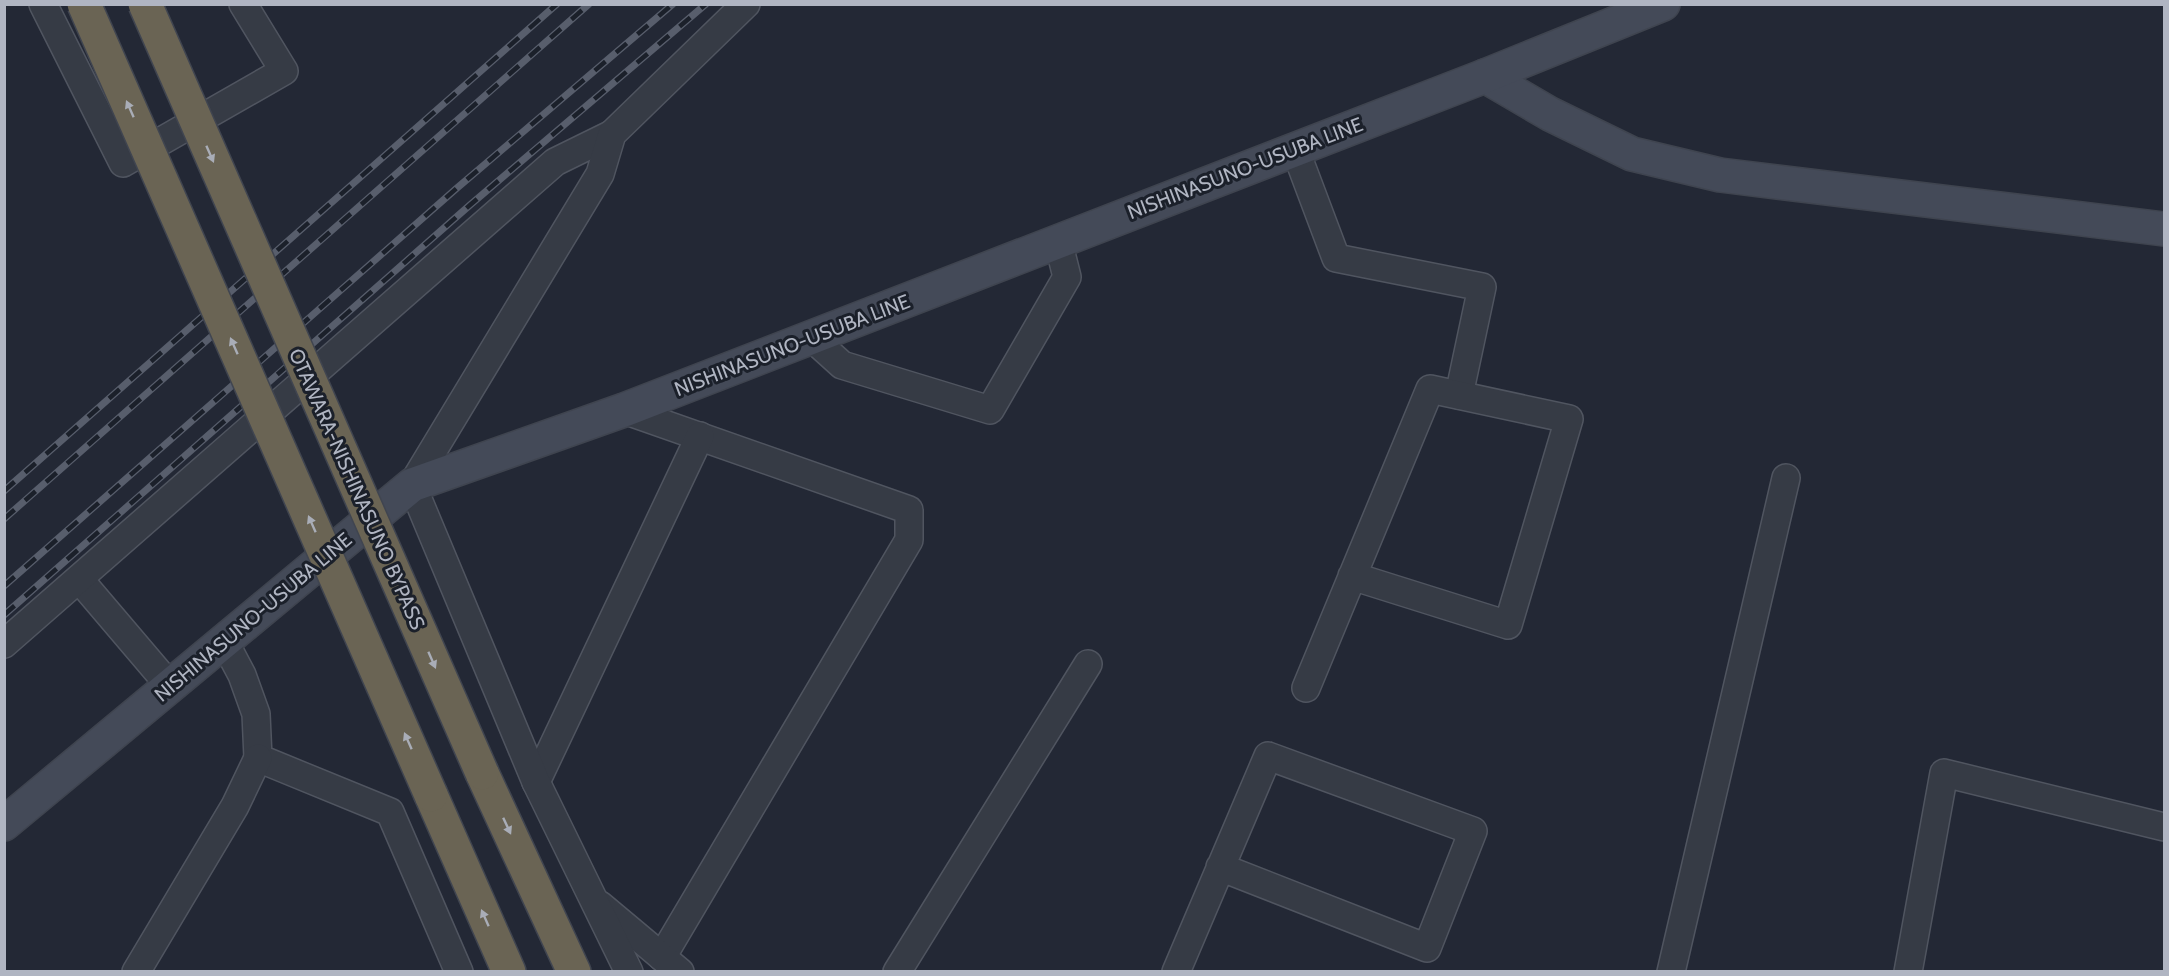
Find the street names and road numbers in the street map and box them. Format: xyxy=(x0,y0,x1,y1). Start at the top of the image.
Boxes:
street label: NISHINASUNO-USUBA LINE xyxy=(1124,112,1366,224)
street label: NISHINASUNO-USUBA LINE xyxy=(671,289,913,401)
street label: OTAWARA-NISHINASUNO BYPASS xyxy=(284,345,430,634)
street label: NISHINASUNO-USUBA LINE xyxy=(149,527,357,707)

